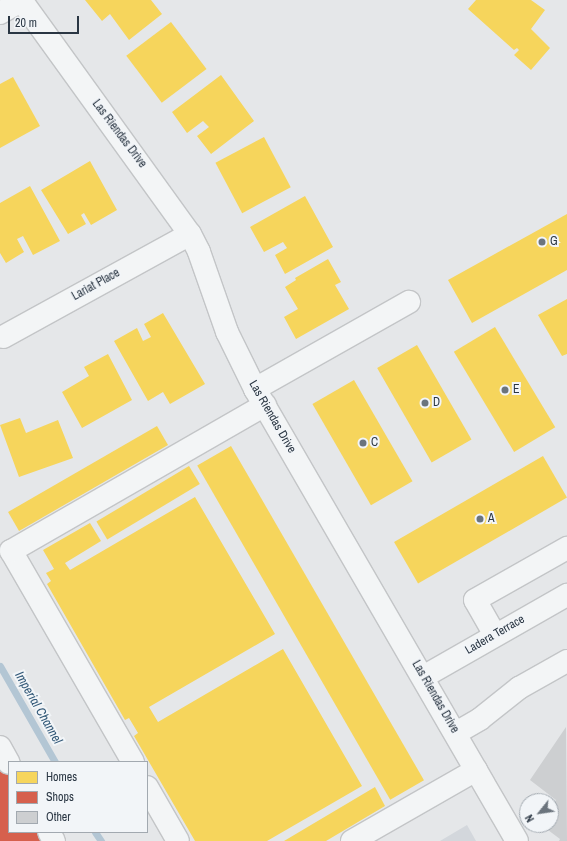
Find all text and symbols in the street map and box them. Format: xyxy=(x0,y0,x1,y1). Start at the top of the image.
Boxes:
scale bar xyxy=(10,8,81,34)
text: 20 m xyxy=(15,15,37,31)
street label: Las Riendas Drive xyxy=(89,97,149,171)
place label: G xyxy=(550,235,558,249)
marker: G xyxy=(537,237,547,247)
street label: Lariat Place xyxy=(70,266,122,304)
street label: Las Riendas Drive xyxy=(245,378,299,456)
place label: E xyxy=(513,383,520,397)
marker: E xyxy=(500,385,510,395)
place label: D xyxy=(433,396,440,410)
marker: D xyxy=(420,398,430,408)
place label: C xyxy=(371,436,378,450)
marker: C xyxy=(358,438,368,448)
place label: A xyxy=(488,512,495,526)
marker: A xyxy=(475,514,485,524)
street label: Ladera Terrace xyxy=(463,612,527,658)
street label: Las Riendas Drive xyxy=(408,658,462,736)
water label: Imperial Channel xyxy=(11,669,65,747)
legend xyxy=(8,761,148,833)
text: Homes xyxy=(46,769,77,785)
text: Shops xyxy=(46,789,74,805)
north arrow xyxy=(519,793,559,833)
text: Other xyxy=(46,809,71,825)
text: N xyxy=(522,812,537,825)

